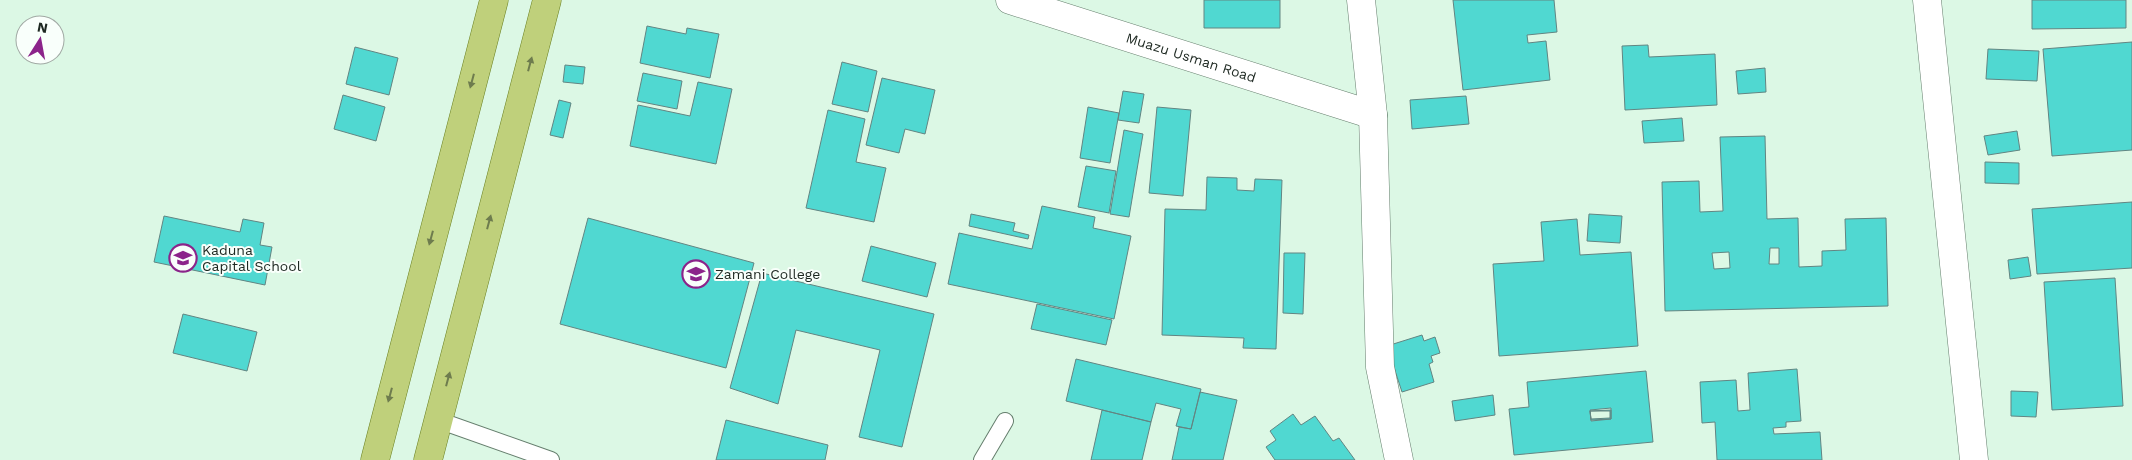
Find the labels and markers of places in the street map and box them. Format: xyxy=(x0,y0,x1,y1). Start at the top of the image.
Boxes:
place label: Kaduna Capital School xyxy=(202,242,302,274)
school or university icon: Kaduna Capital School xyxy=(168,243,198,273)
school or university icon: Zamani College xyxy=(681,259,711,289)
place label: Zamani College xyxy=(715,266,820,282)

